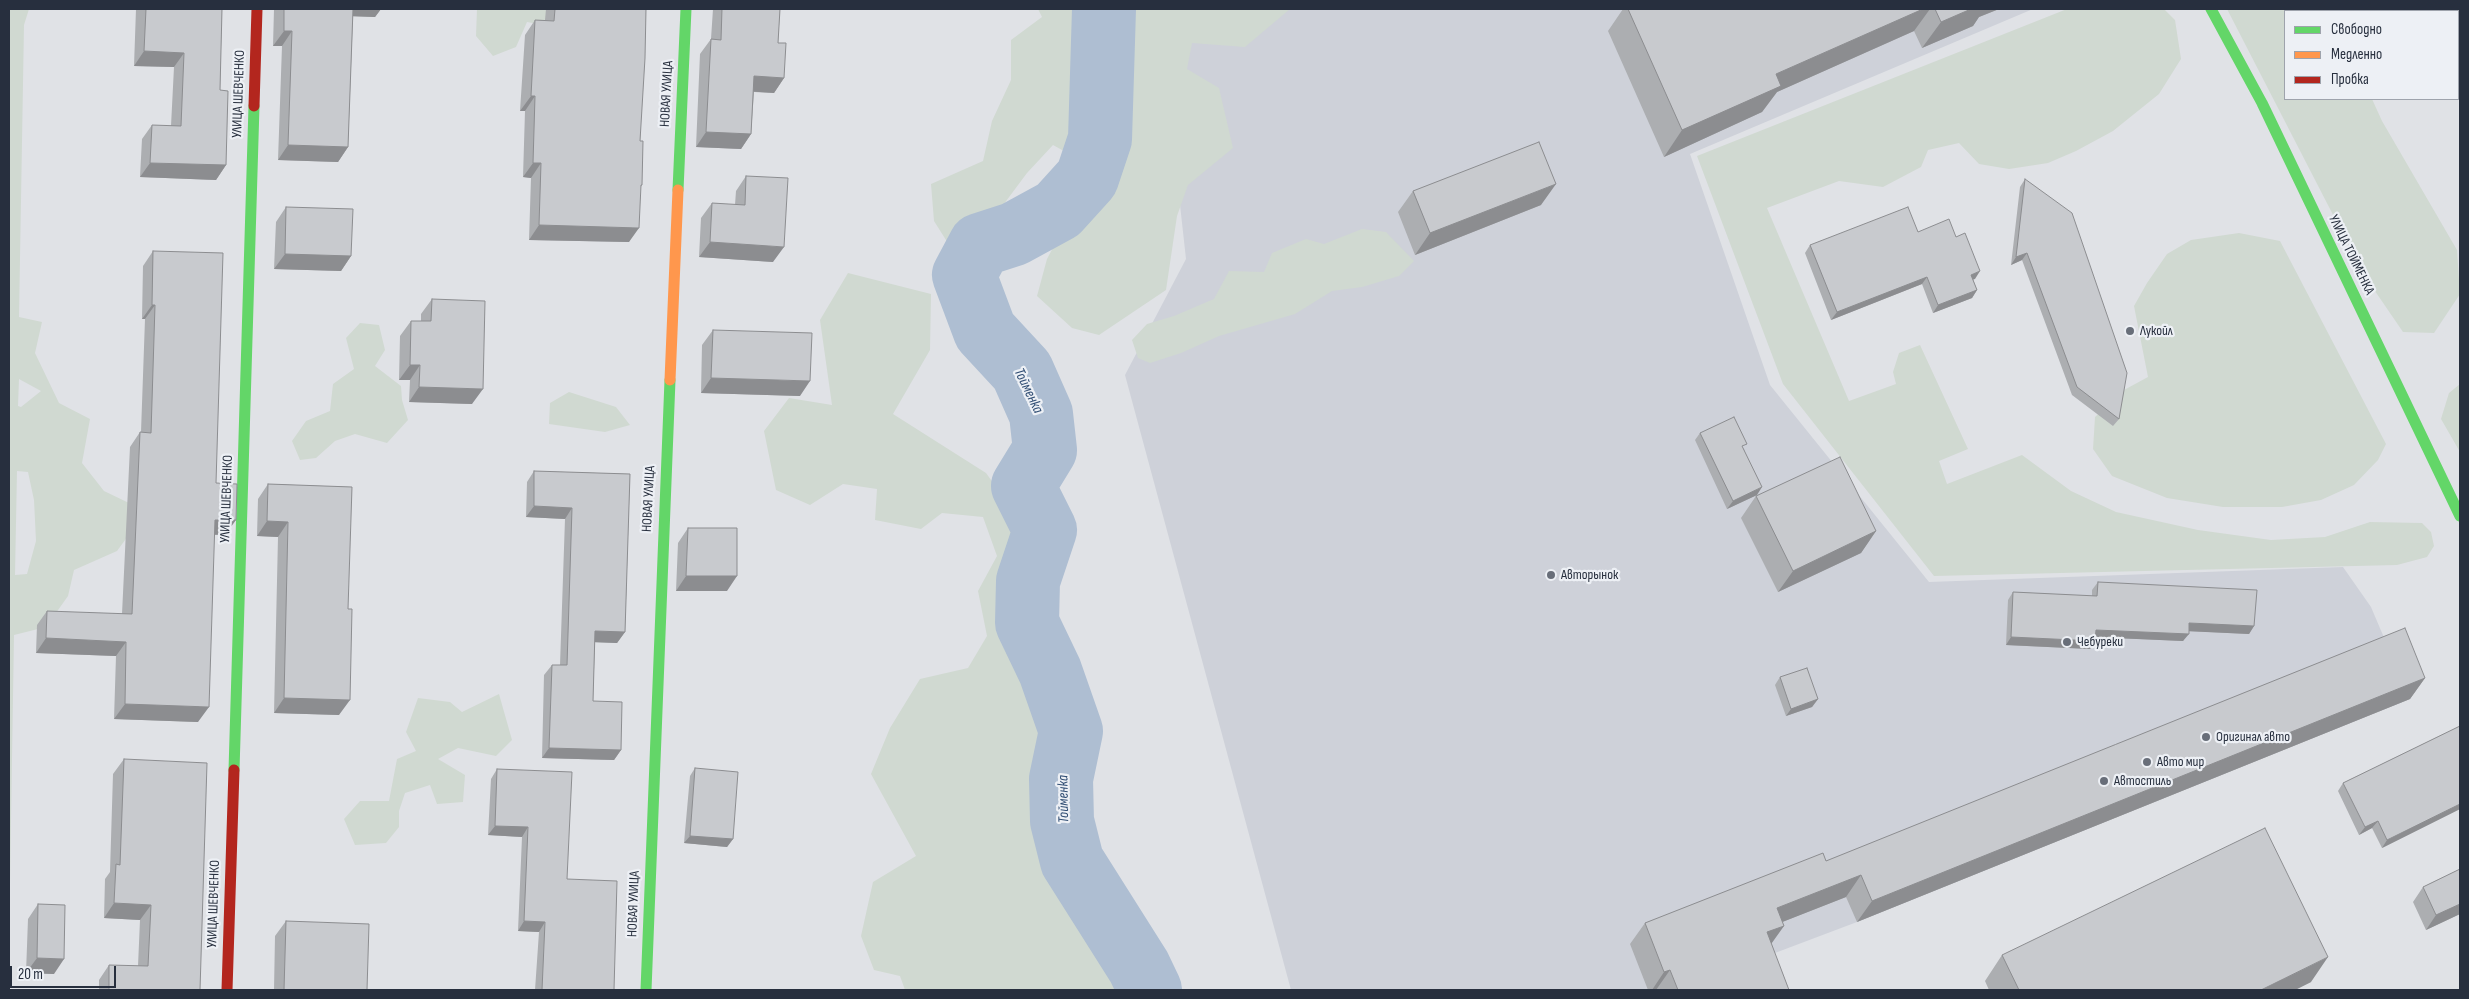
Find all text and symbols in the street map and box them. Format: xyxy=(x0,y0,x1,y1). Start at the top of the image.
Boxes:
legend xyxy=(2284,10,2459,100)
text: Свободно xyxy=(2331,20,2382,39)
text: Медленно xyxy=(2331,45,2382,64)
street label: УЛИЦА ШЕВЧЕНКО xyxy=(229,50,249,138)
street label: НОВАЯ УЛИЦА xyxy=(657,60,677,128)
text: Пробка xyxy=(2331,70,2369,89)
street label: УЛИЦА ТОЙМЕНКА xyxy=(2324,212,2378,298)
place label: Лукойл xyxy=(2140,323,2173,339)
marker: Лукойл xyxy=(2124,325,2136,337)
water label: Тойменка xyxy=(1009,366,1047,416)
street label: УЛИЦА ШЕВЧЕНКО xyxy=(217,455,237,543)
street label: НОВАЯ УЛИЦА xyxy=(639,465,659,533)
place label: Авторынок xyxy=(1561,567,1618,583)
marker: Авторынок xyxy=(1545,569,1557,581)
place label: Чебуреки xyxy=(2077,634,2123,650)
marker: Чебуреки xyxy=(2061,636,2073,648)
place label: Оригинал авто xyxy=(2216,729,2290,745)
marker: Оригинал авто xyxy=(2200,731,2212,743)
place label: Авто мир xyxy=(2157,754,2204,770)
marker: Авто мир xyxy=(2141,756,2153,768)
place label: Автостиль xyxy=(2114,773,2171,789)
water label: Тойменка xyxy=(1055,775,1073,823)
marker: Автостиль xyxy=(2098,775,2110,787)
street label: УЛИЦА ШЕВЧЕНКО xyxy=(204,860,224,948)
street label: НОВАЯ УЛИЦА xyxy=(624,871,644,937)
scale bar xyxy=(12,956,119,988)
text: 20 m xyxy=(18,965,43,984)

